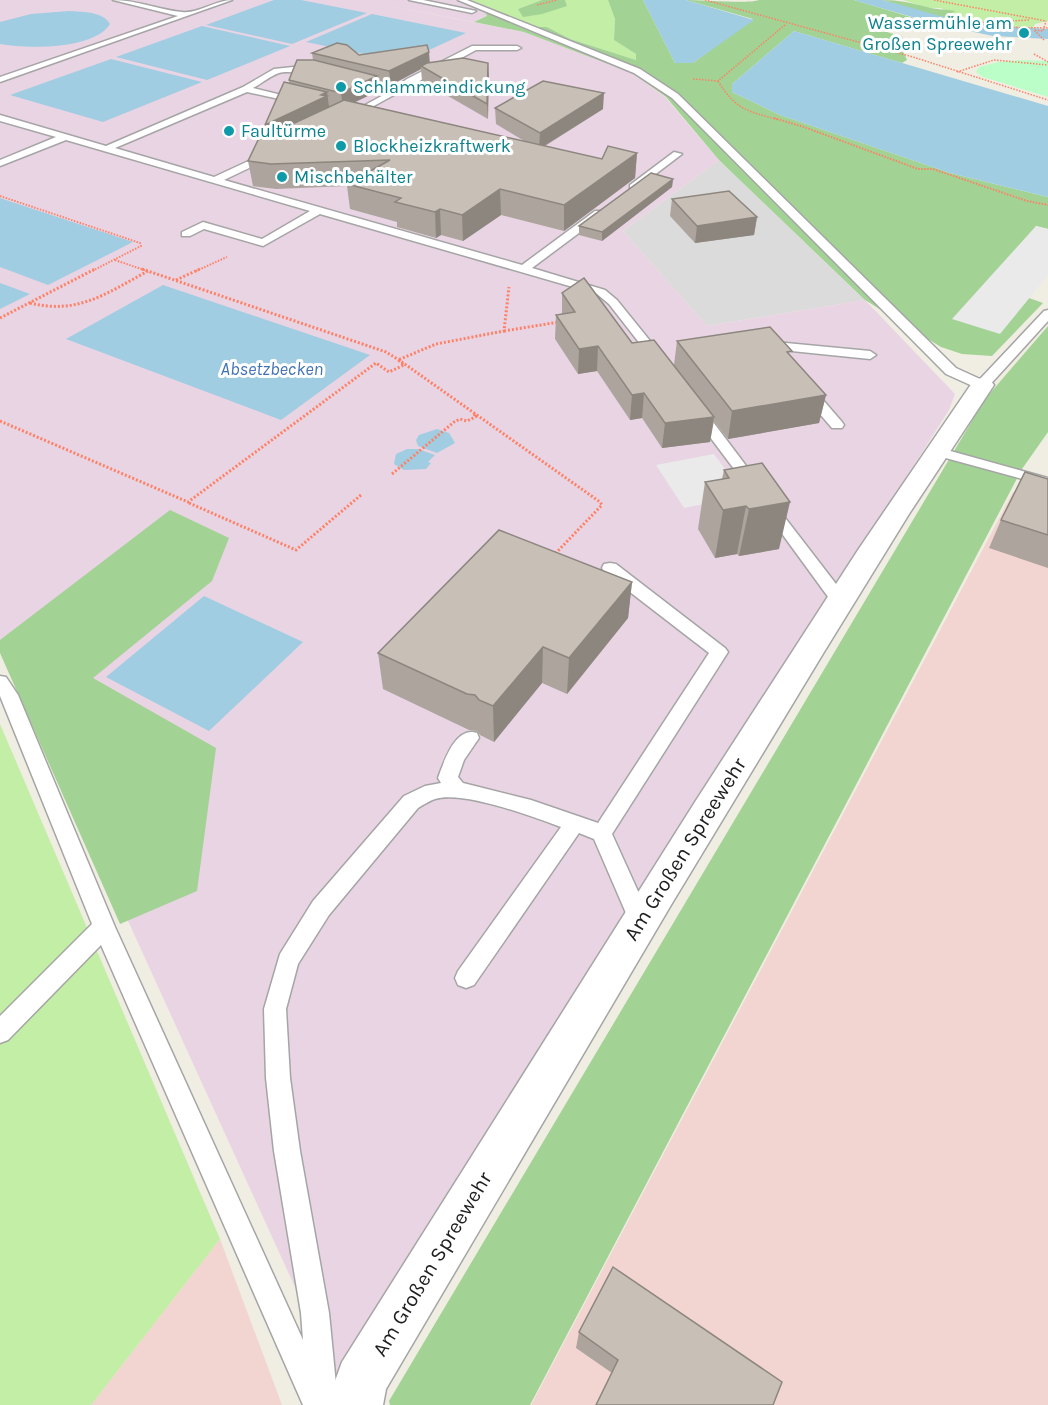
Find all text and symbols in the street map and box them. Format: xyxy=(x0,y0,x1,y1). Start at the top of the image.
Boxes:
place label: Wassermühle am Großen Spreewehr xyxy=(863,12,1012,55)
marker: Wassermühle am Großen Spreewehr xyxy=(1017,26,1031,40)
place label: Schlammeindickung xyxy=(353,76,526,98)
marker: Schlammeindickung xyxy=(334,80,348,94)
place label: Faultürme xyxy=(241,120,326,142)
marker: Faultürme xyxy=(222,124,236,138)
place label: Blockheizkraftwerk xyxy=(353,135,511,157)
marker: Blockheizkraftwerk xyxy=(334,139,348,153)
place label: Mischbehälter xyxy=(294,166,413,188)
marker: Mischbehälter xyxy=(275,170,289,184)
water label: Absetzbecken xyxy=(221,358,323,380)
street label: Am Großen Spreewehr xyxy=(619,753,751,945)
street label: Am Großen Spreewehr xyxy=(367,1167,497,1361)

